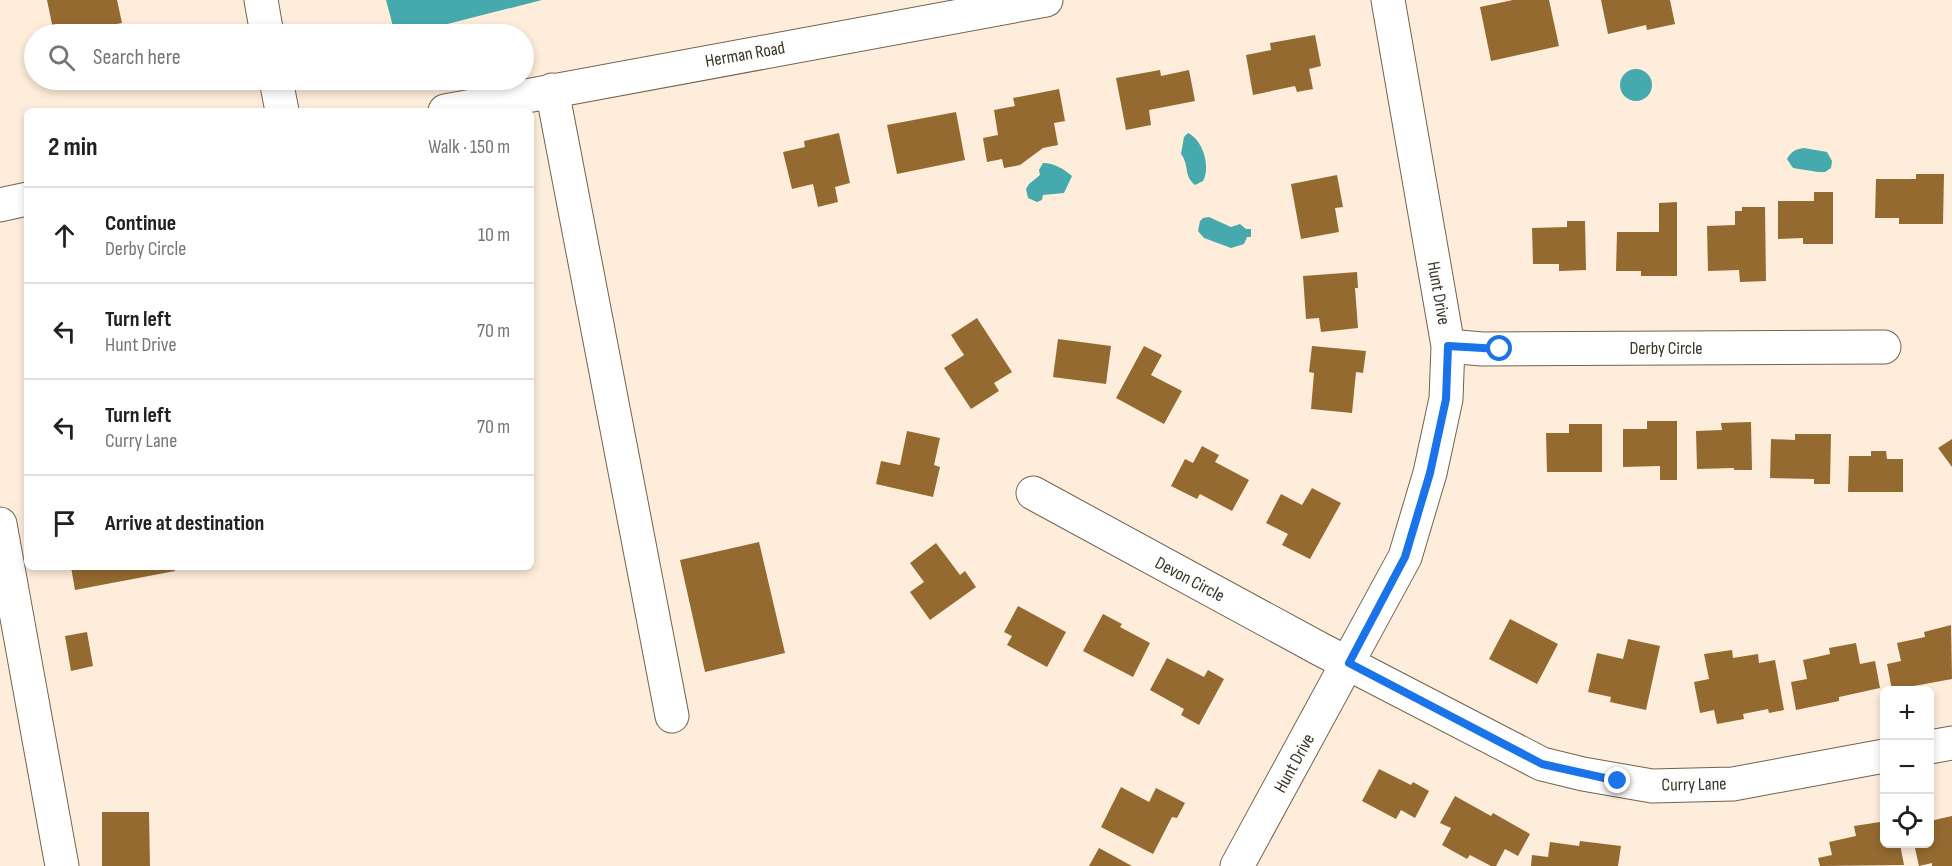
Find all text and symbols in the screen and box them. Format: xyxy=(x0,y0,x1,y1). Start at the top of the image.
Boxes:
search box xyxy=(24,24,534,90)
street label: Herman Road xyxy=(704,37,787,72)
icon: search xyxy=(45,41,78,74)
text: Search here xyxy=(93,44,180,71)
text: 2 min xyxy=(48,132,98,163)
text: Walk · 150 m xyxy=(428,135,510,159)
text: Continue xyxy=(105,210,176,237)
icon: ahead xyxy=(48,219,81,252)
text: 10 m xyxy=(478,223,510,247)
text: Derby Circle xyxy=(105,237,186,261)
street label: Hunt Drive xyxy=(1423,260,1454,327)
text: Turn left xyxy=(105,306,171,333)
icon: left xyxy=(48,315,81,348)
text: 70 m xyxy=(477,319,510,343)
text: Hunt Drive xyxy=(105,333,176,357)
route start xyxy=(1486,335,1512,361)
street label: Derby Circle xyxy=(1629,338,1703,359)
text: Turn left xyxy=(105,402,171,429)
icon: left xyxy=(48,411,81,444)
text: 70 m xyxy=(477,415,510,439)
text: Curry Lane xyxy=(105,429,177,453)
icon: arrive xyxy=(48,507,81,540)
text: Arrive at destination xyxy=(105,510,264,537)
street label: Devon Circle xyxy=(1151,552,1228,606)
map controls xyxy=(1880,686,1934,848)
button: + xyxy=(1880,686,1934,740)
street label: Hunt Drive xyxy=(1270,730,1319,796)
button: − xyxy=(1880,740,1934,794)
route end xyxy=(1604,767,1630,793)
street label: Curry Lane xyxy=(1661,773,1727,796)
button: locate xyxy=(1880,794,1934,848)

